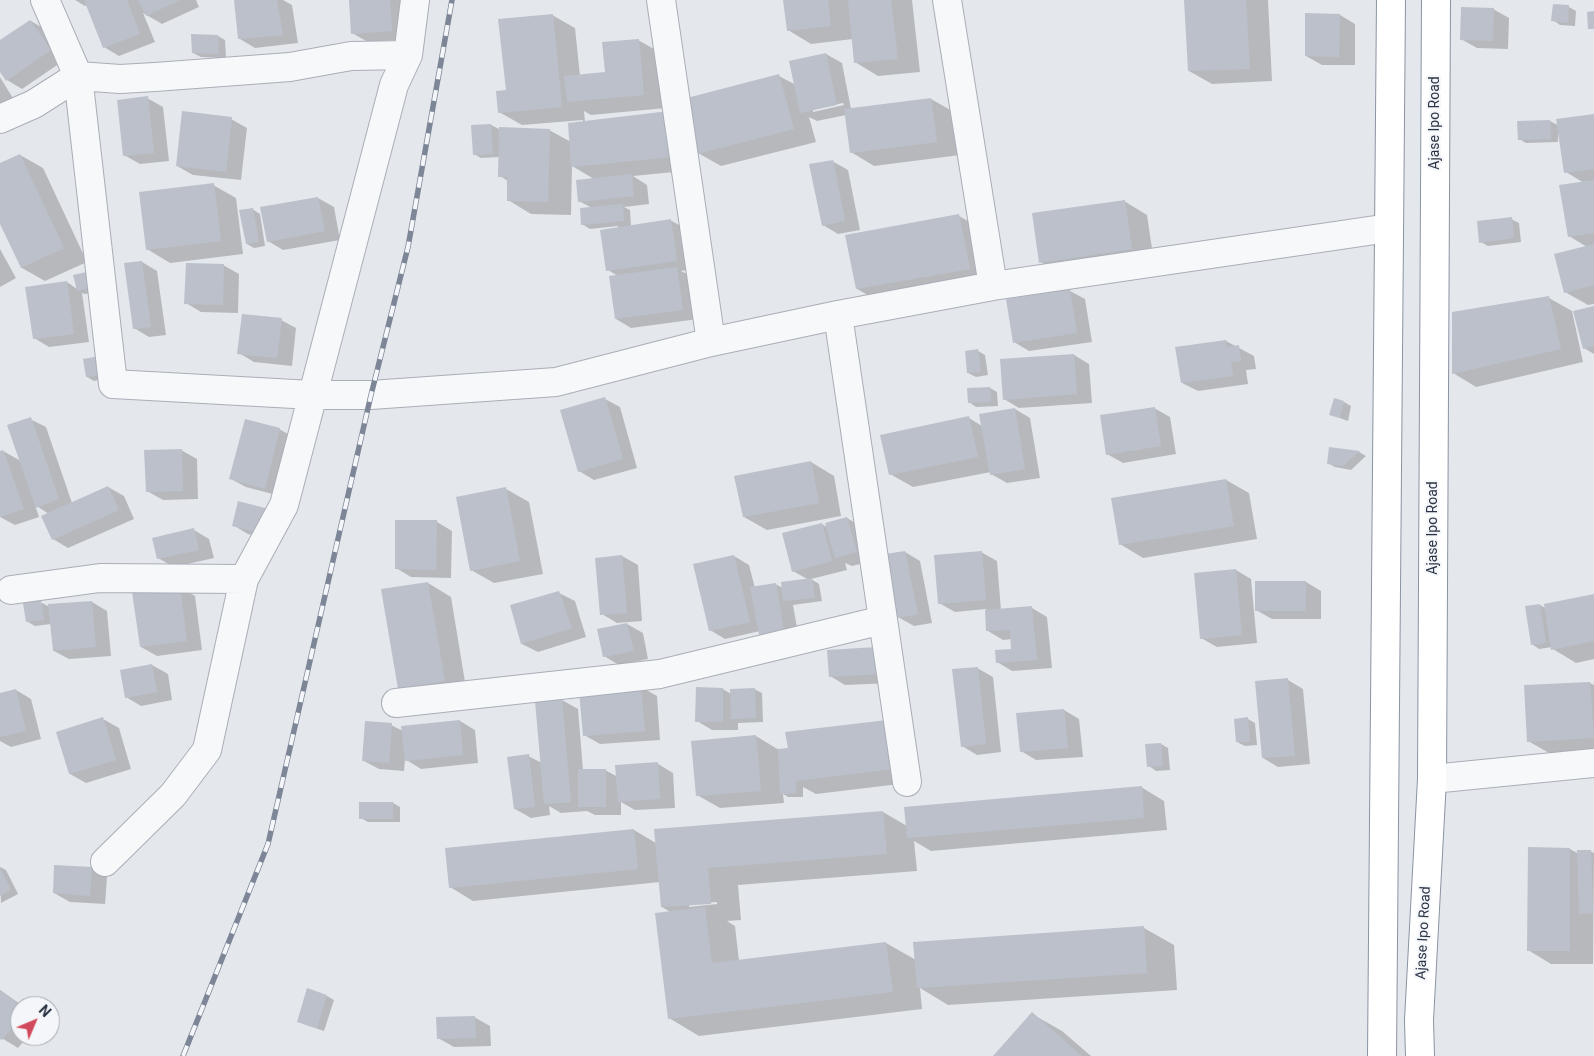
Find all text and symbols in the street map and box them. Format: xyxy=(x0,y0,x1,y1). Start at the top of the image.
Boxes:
street label: Ajase Ipo Road xyxy=(1427,76,1443,170)
street label: Ajase Ipo Road xyxy=(1425,481,1441,575)
street label: Ajase Ipo Road xyxy=(1413,886,1435,980)
north arrow xyxy=(10,996,60,1046)
text: N xyxy=(36,1002,54,1020)

